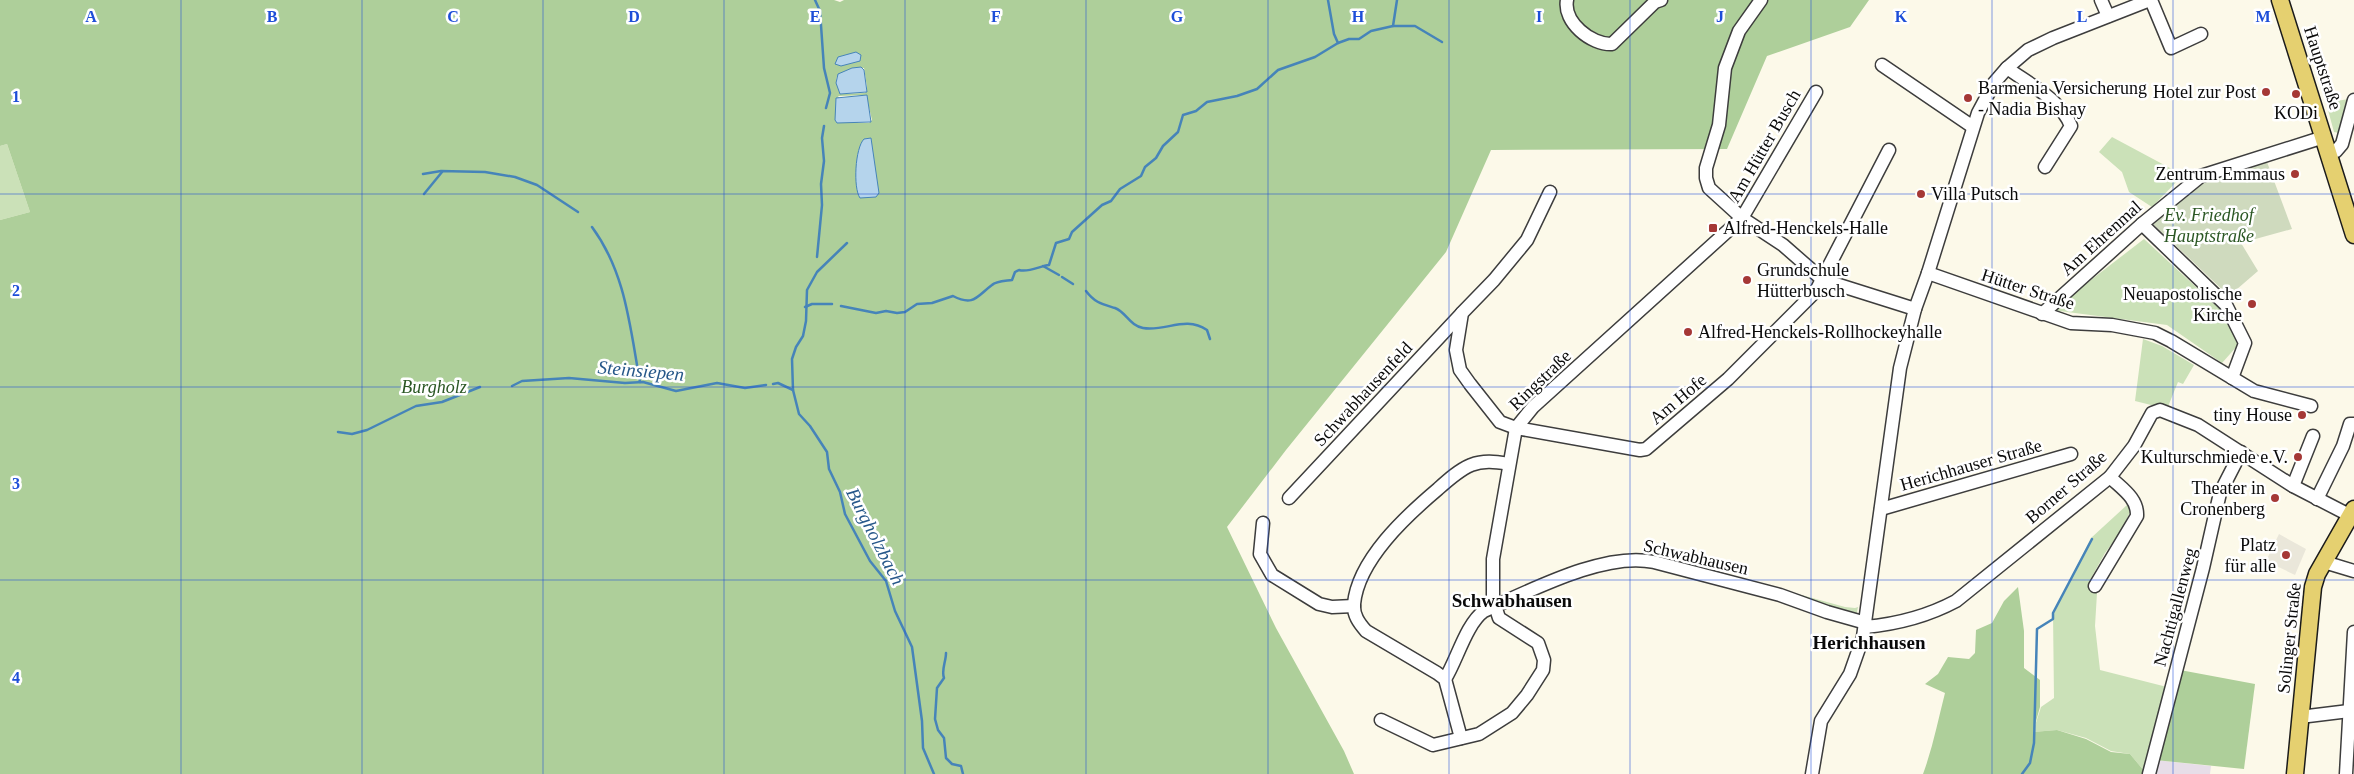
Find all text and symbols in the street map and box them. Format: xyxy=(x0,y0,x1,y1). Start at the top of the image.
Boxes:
text: A xyxy=(85,8,97,25)
text: B xyxy=(267,8,278,25)
text: C xyxy=(447,8,459,25)
text: D xyxy=(628,8,640,25)
text: E xyxy=(810,8,820,25)
text: F xyxy=(991,8,1001,25)
text: G xyxy=(1171,8,1184,25)
text: H xyxy=(1352,8,1365,25)
text: I xyxy=(1536,8,1542,25)
text: J xyxy=(1716,8,1724,25)
text: K xyxy=(1895,8,1908,25)
text: L xyxy=(2077,8,2087,25)
text: M xyxy=(2255,8,2271,25)
street label: Hauptstraße xyxy=(2300,24,2346,112)
place label: Barmenia Versicherung - Nadia Bishay xyxy=(1978,78,2147,119)
place label: Hotel zur Post xyxy=(2153,82,2256,102)
street label: Am Hütter Busch xyxy=(1724,86,1804,206)
marker: Hotel zur Post xyxy=(2260,86,2272,98)
text: 1 xyxy=(12,88,20,105)
marker: KODi xyxy=(2290,88,2302,100)
marker: Barmenia Versicherung - Nadia Bishay xyxy=(1962,92,1974,104)
place label: KODi xyxy=(2274,103,2318,123)
place label: Zentrum Emmaus xyxy=(2156,164,2285,184)
marker: Zentrum Emmaus xyxy=(2289,168,2301,180)
place label: Villa Putsch xyxy=(1931,184,2018,204)
marker: Villa Putsch xyxy=(1915,188,1927,200)
street label: Am Ehrenmal xyxy=(2057,197,2145,279)
park label: Ev. Friedhof Hauptstraße xyxy=(2163,205,2257,246)
place label: Alfred-Henckels-Halle xyxy=(1723,218,1888,238)
marker: Alfred-Henckels-Halle xyxy=(1707,222,1719,234)
place label: Grundschule Hütterbusch xyxy=(1757,260,1849,301)
street label: Hütter Straße xyxy=(1979,265,2077,313)
marker: Grundschule Hütterbusch xyxy=(1741,274,1753,286)
text: 2 xyxy=(12,282,20,299)
place label: Neuapostolische Kirche xyxy=(2123,284,2242,325)
marker: Neuapostolische Kirche xyxy=(2246,298,2258,310)
place label: Alfred-Henckels-Rollhockeyhalle xyxy=(1698,322,1942,342)
marker: Alfred-Henckels-Rollhockeyhalle xyxy=(1682,326,1694,338)
street label: Schwabhausenfeld xyxy=(1310,338,1416,450)
street label: Ringstraße xyxy=(1505,346,1575,414)
water label: Steinsiepen xyxy=(597,356,685,385)
street label: Am Hofe xyxy=(1646,370,1710,428)
park label: Burgholz xyxy=(401,377,467,397)
place label: tiny House xyxy=(2214,405,2292,425)
marker: tiny House xyxy=(2296,409,2308,421)
street label: Herichhauser Straße xyxy=(1898,435,2044,495)
street label: Borner Straße xyxy=(2022,446,2110,528)
place label: Kulturschmiede e.V. xyxy=(2141,447,2288,467)
marker: Kulturschmiede e.V. xyxy=(2292,451,2304,463)
text: 3 xyxy=(12,475,20,492)
place label: Theater in Cronenberg xyxy=(2180,478,2265,519)
water label: Burgholzbach xyxy=(842,484,909,588)
marker: Theater in Cronenberg xyxy=(2269,492,2281,504)
street label: Schwabhausen xyxy=(1642,535,1750,579)
place label: Platz für alle xyxy=(2225,535,2276,576)
street label: Nachtigallenweg xyxy=(2150,546,2200,668)
marker: Platz für alle xyxy=(2280,549,2292,561)
street label: Solinger Straße xyxy=(2273,582,2305,694)
district label: Schwabhausen xyxy=(1452,590,1573,611)
district label: Herichhausen xyxy=(1813,632,1926,653)
text: 4 xyxy=(12,669,20,686)

